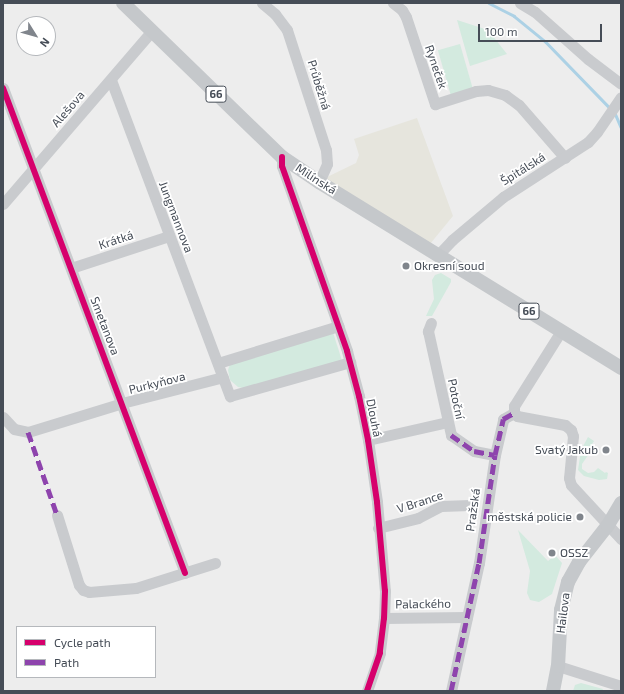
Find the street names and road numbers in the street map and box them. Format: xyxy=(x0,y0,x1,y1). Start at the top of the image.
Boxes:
street label: Ryneček xyxy=(422,43,450,91)
street label: Průběžná xyxy=(305,58,333,112)
road number: 66 xyxy=(205,85,227,103)
street label: Alešova xyxy=(48,88,88,130)
street label: Špitálská xyxy=(498,150,548,188)
street label: Milínská xyxy=(293,160,339,198)
street label: Jungmannova xyxy=(156,179,196,255)
street label: Krátká xyxy=(97,228,135,252)
street label: Smetanova xyxy=(87,295,123,357)
road number: 66 xyxy=(518,302,540,320)
street label: Purkyňova xyxy=(127,369,187,397)
street label: Potoční xyxy=(445,377,467,421)
street label: Dlouhá xyxy=(363,398,385,438)
street label: V Brance xyxy=(395,488,445,516)
street label: Pražská xyxy=(463,488,483,532)
street label: Hailova xyxy=(553,592,573,634)
street label: Palackého xyxy=(395,596,451,612)

